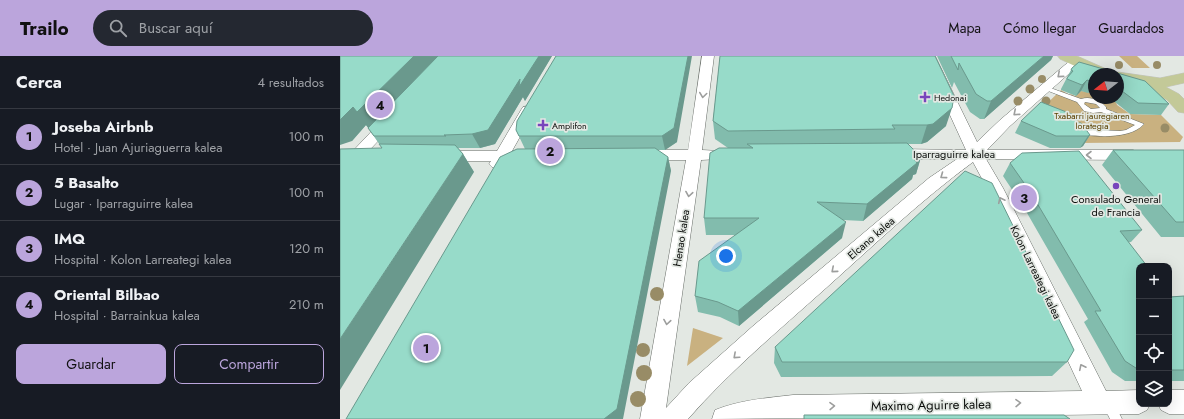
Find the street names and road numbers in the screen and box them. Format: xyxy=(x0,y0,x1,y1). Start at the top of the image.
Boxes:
street label: Iparraguirre kalea xyxy=(913,146,995,162)
street label: Henao kalea xyxy=(669,208,693,268)
street label: Elcano kalea xyxy=(844,213,898,263)
street label: Kolon Larreategi kalea xyxy=(1006,222,1066,322)
street label: Maximo Aguirre kalea xyxy=(871,394,991,416)

